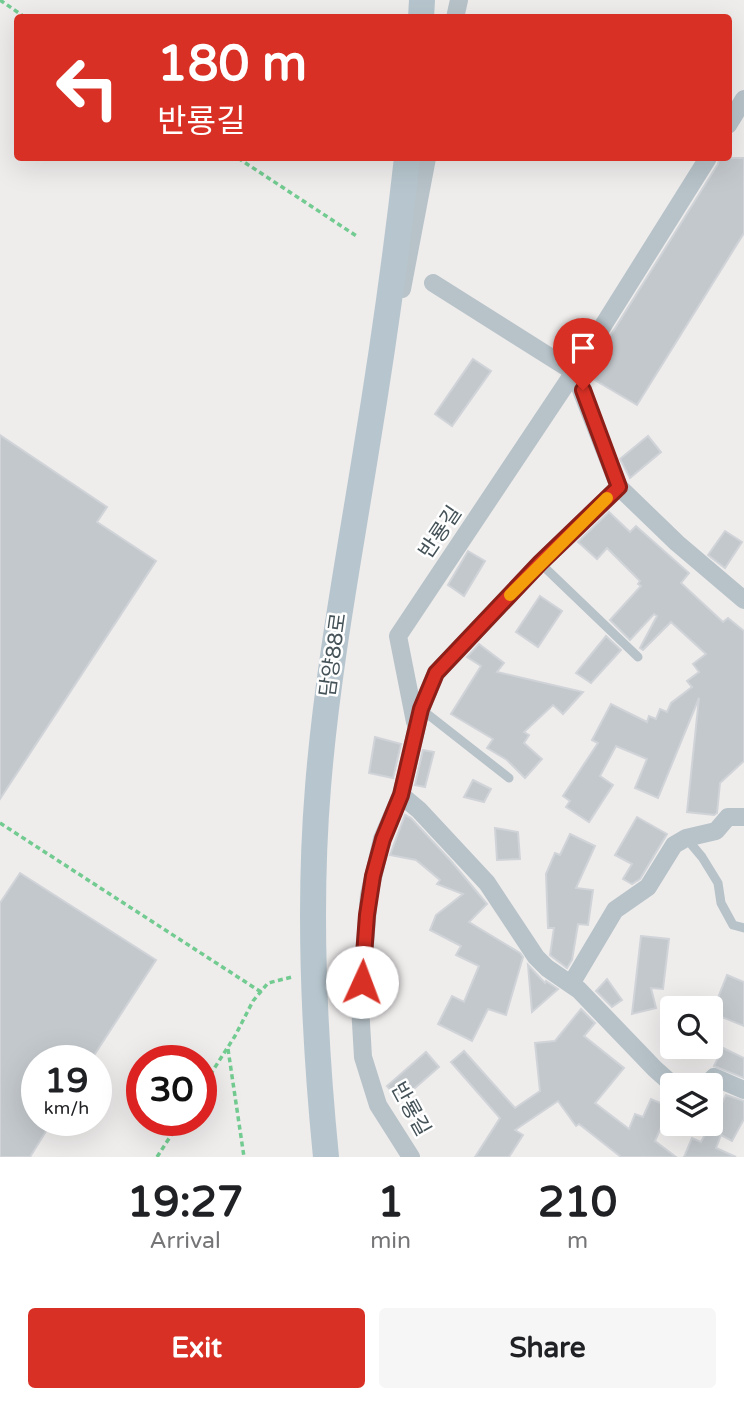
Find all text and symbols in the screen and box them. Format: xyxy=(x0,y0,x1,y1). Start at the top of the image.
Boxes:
text: 180 m xyxy=(157,35,307,94)
icon: left xyxy=(42,42,133,133)
text: 반룡길 xyxy=(157,103,245,141)
pin xyxy=(553,318,613,390)
icon: arrive xyxy=(564,329,602,367)
street label: 반룡길 xyxy=(414,501,467,563)
street label: 담양88로 xyxy=(315,612,352,699)
position arrow xyxy=(325,945,399,1019)
map controls xyxy=(660,996,723,1136)
button: search xyxy=(660,996,723,1059)
speed limit sign: 30 xyxy=(126,1045,217,1136)
text: 19 xyxy=(45,1060,88,1102)
button: layers xyxy=(660,1073,723,1136)
street label: 반룡길 xyxy=(386,1078,436,1141)
text: km/h xyxy=(44,1097,89,1119)
text: 19:27 xyxy=(127,1177,243,1228)
text: 1 xyxy=(377,1177,404,1228)
text: 210 xyxy=(538,1177,617,1228)
text: Arrival xyxy=(150,1227,221,1255)
text: min xyxy=(370,1227,411,1255)
text: m xyxy=(567,1227,588,1255)
button: Exit xyxy=(28,1308,365,1388)
button: Share xyxy=(379,1308,716,1388)

